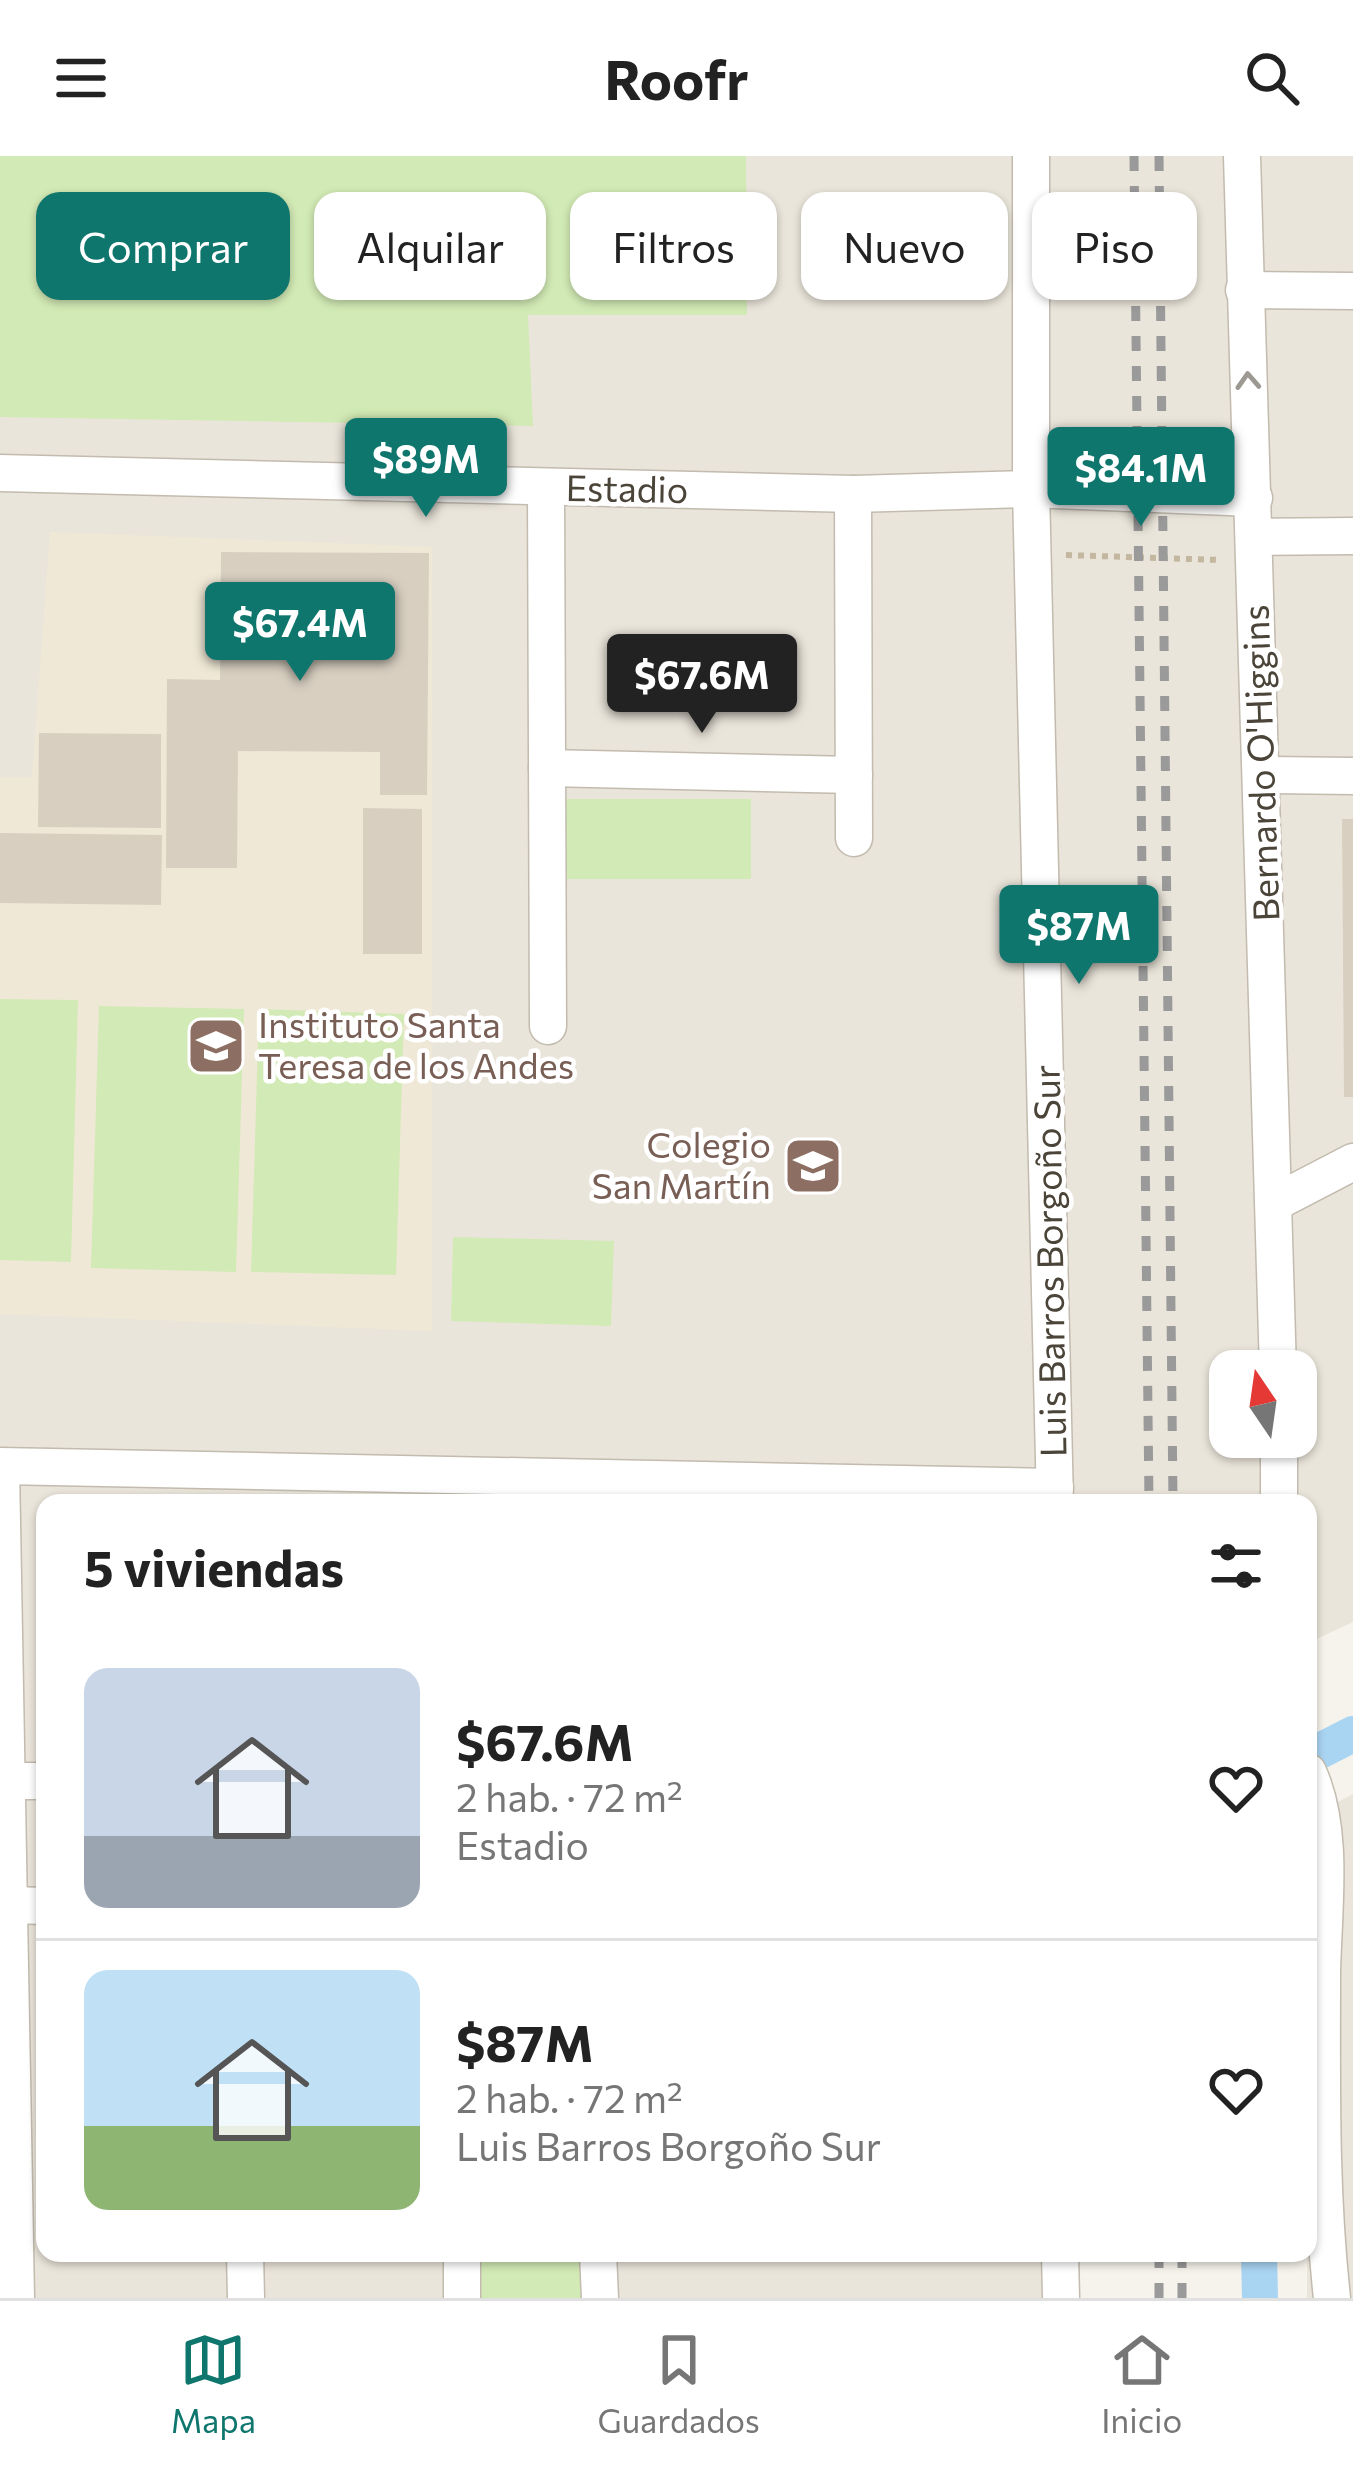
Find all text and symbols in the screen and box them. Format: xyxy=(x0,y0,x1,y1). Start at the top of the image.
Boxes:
icon: menu xyxy=(48,45,114,111)
text: Roofr xyxy=(604,45,749,111)
icon: search xyxy=(1239,45,1305,111)
chip: Comprar xyxy=(36,192,290,300)
chip: Alquilar xyxy=(314,192,546,300)
chip: Filtros xyxy=(570,192,777,300)
chip: Nuevo xyxy=(801,192,1008,300)
chip: Piso xyxy=(1032,192,1197,300)
one-way arrow xyxy=(1235,371,1261,390)
pin: $89M xyxy=(355,418,497,520)
pin: $84.1M xyxy=(1043,427,1239,529)
text: $89M xyxy=(372,433,480,481)
text: $84.1M xyxy=(1075,442,1207,490)
street label: Estadio xyxy=(565,464,689,510)
pin: $67.4M xyxy=(202,582,398,684)
text: $67.4M xyxy=(232,597,368,645)
street label: Bernardo O'Higgins xyxy=(1231,604,1287,922)
pin: $67.6M xyxy=(604,634,800,736)
text: $67.6M xyxy=(634,649,770,697)
pin: $87M xyxy=(1008,885,1150,987)
text: $87M xyxy=(1026,900,1132,948)
place label: Instituto Santa Teresa de los Andes xyxy=(258,1001,574,1086)
school or university icon: Instituto Santa Teresa de los Andes xyxy=(185,1015,247,1077)
street label: Luis Barros Borgoño Sur xyxy=(1023,1065,1073,1458)
place label: Colegio San Martín xyxy=(592,1121,771,1206)
school or university icon: Colegio San Martín xyxy=(782,1135,844,1197)
north arrow xyxy=(1209,1350,1317,1458)
map controls xyxy=(1209,1350,1317,1458)
icon: filters xyxy=(1203,1533,1269,1599)
text: 5 viviendas xyxy=(84,1535,344,1598)
text: $67.6M xyxy=(456,1709,634,1772)
icon: home xyxy=(180,1716,324,1860)
icon: heart xyxy=(1203,1755,1269,1821)
text: 2 hab. · 72 m² xyxy=(456,1772,683,1820)
text: Estadio xyxy=(456,1820,589,1868)
text: $87M xyxy=(456,2010,594,2073)
icon: home xyxy=(180,2018,324,2162)
icon: heart xyxy=(1203,2057,1269,2123)
text: 2 hab. · 72 m² xyxy=(456,2073,683,2121)
text: Luis Barros Borgoño Sur xyxy=(456,2121,881,2169)
tab: Mapa xyxy=(171,2327,256,2440)
tab: Guardados xyxy=(597,2327,760,2440)
tab: Inicio xyxy=(1101,2327,1182,2440)

